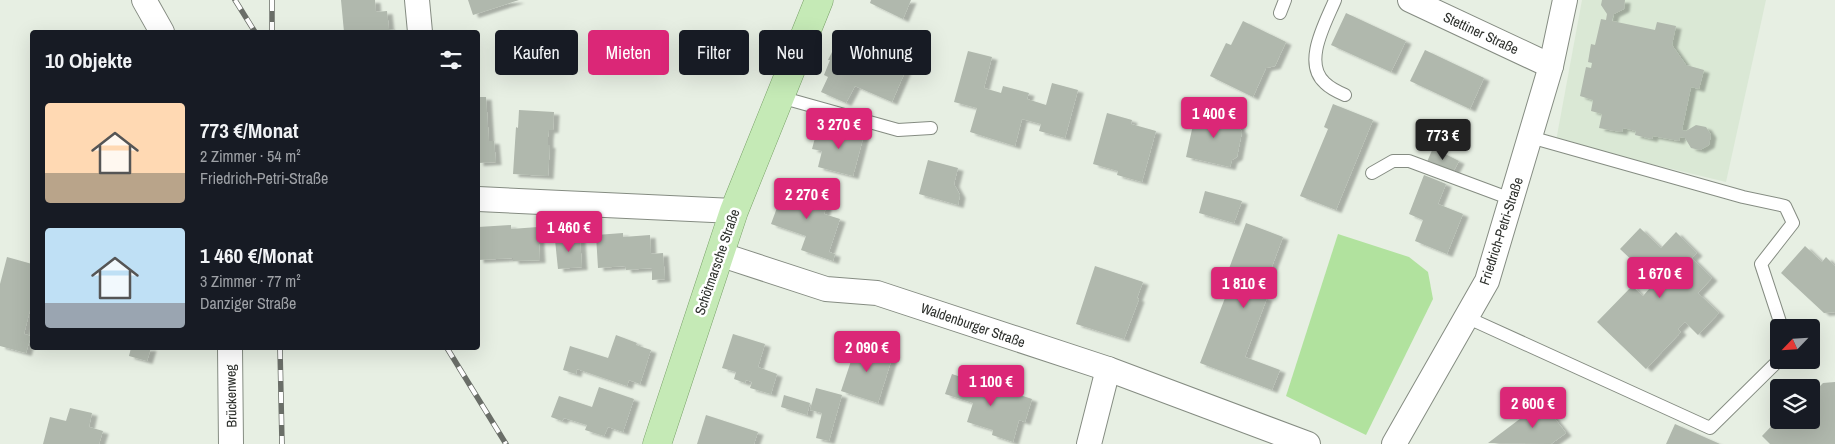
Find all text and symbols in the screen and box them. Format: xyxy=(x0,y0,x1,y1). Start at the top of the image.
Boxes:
street label: Stettiner Straße xyxy=(1440,8,1522,58)
chip: Kaufen xyxy=(495,30,578,75)
chip: Mieten xyxy=(588,30,669,75)
chip: Filter xyxy=(679,30,749,75)
chip: Neu xyxy=(759,30,822,75)
chip: Wohnung xyxy=(832,30,931,75)
text: 10 Objekte xyxy=(45,46,132,75)
icon: filters xyxy=(437,46,465,74)
pin: 1 400 € xyxy=(1168,96,1260,139)
text: 1 400 € xyxy=(1192,102,1236,124)
pin: 3 270 € xyxy=(793,108,885,150)
text: 3 270 € xyxy=(817,113,861,135)
text: 773 €/Monat xyxy=(200,116,299,145)
pin: 773 € xyxy=(1408,119,1478,161)
icon: home xyxy=(85,123,145,183)
text: 773 € xyxy=(1427,124,1459,146)
text: 2 Zimmer · 54 m² xyxy=(200,145,301,167)
text: Friedrich-Petri-Straße xyxy=(200,167,328,189)
street label: Friedrich-Petri-Straße xyxy=(1475,175,1527,287)
pin: 2 270 € xyxy=(761,178,853,220)
text: 2 270 € xyxy=(785,183,829,205)
street label: Schötmarsche Straße xyxy=(690,207,744,317)
pin: 1 460 € xyxy=(523,210,615,253)
text: 1 460 € xyxy=(547,216,591,238)
text: 1 460 €/Monat xyxy=(200,241,313,270)
icon: home xyxy=(85,248,145,308)
pin: 1 670 € xyxy=(1614,256,1706,299)
text: 1 670 € xyxy=(1638,262,1682,284)
pin: 1 810 € xyxy=(1198,266,1290,309)
text: 3 Zimmer · 77 m² xyxy=(200,270,301,292)
text: 1 810 € xyxy=(1222,272,1266,294)
text: Danziger Straße xyxy=(200,292,296,314)
street label: Waldenburger Straße xyxy=(918,299,1028,351)
north arrow xyxy=(1770,319,1820,369)
map controls xyxy=(1770,319,1820,429)
pin: 2 090 € xyxy=(821,330,913,373)
text: 2 090 € xyxy=(845,336,889,358)
street label: Brückenweg xyxy=(221,364,241,428)
pin: 1 100 € xyxy=(945,364,1037,407)
text: 1 100 € xyxy=(969,370,1013,392)
button: layers xyxy=(1770,379,1820,429)
pin: 2 600 € xyxy=(1487,386,1579,429)
text: 2 600 € xyxy=(1511,392,1555,414)

